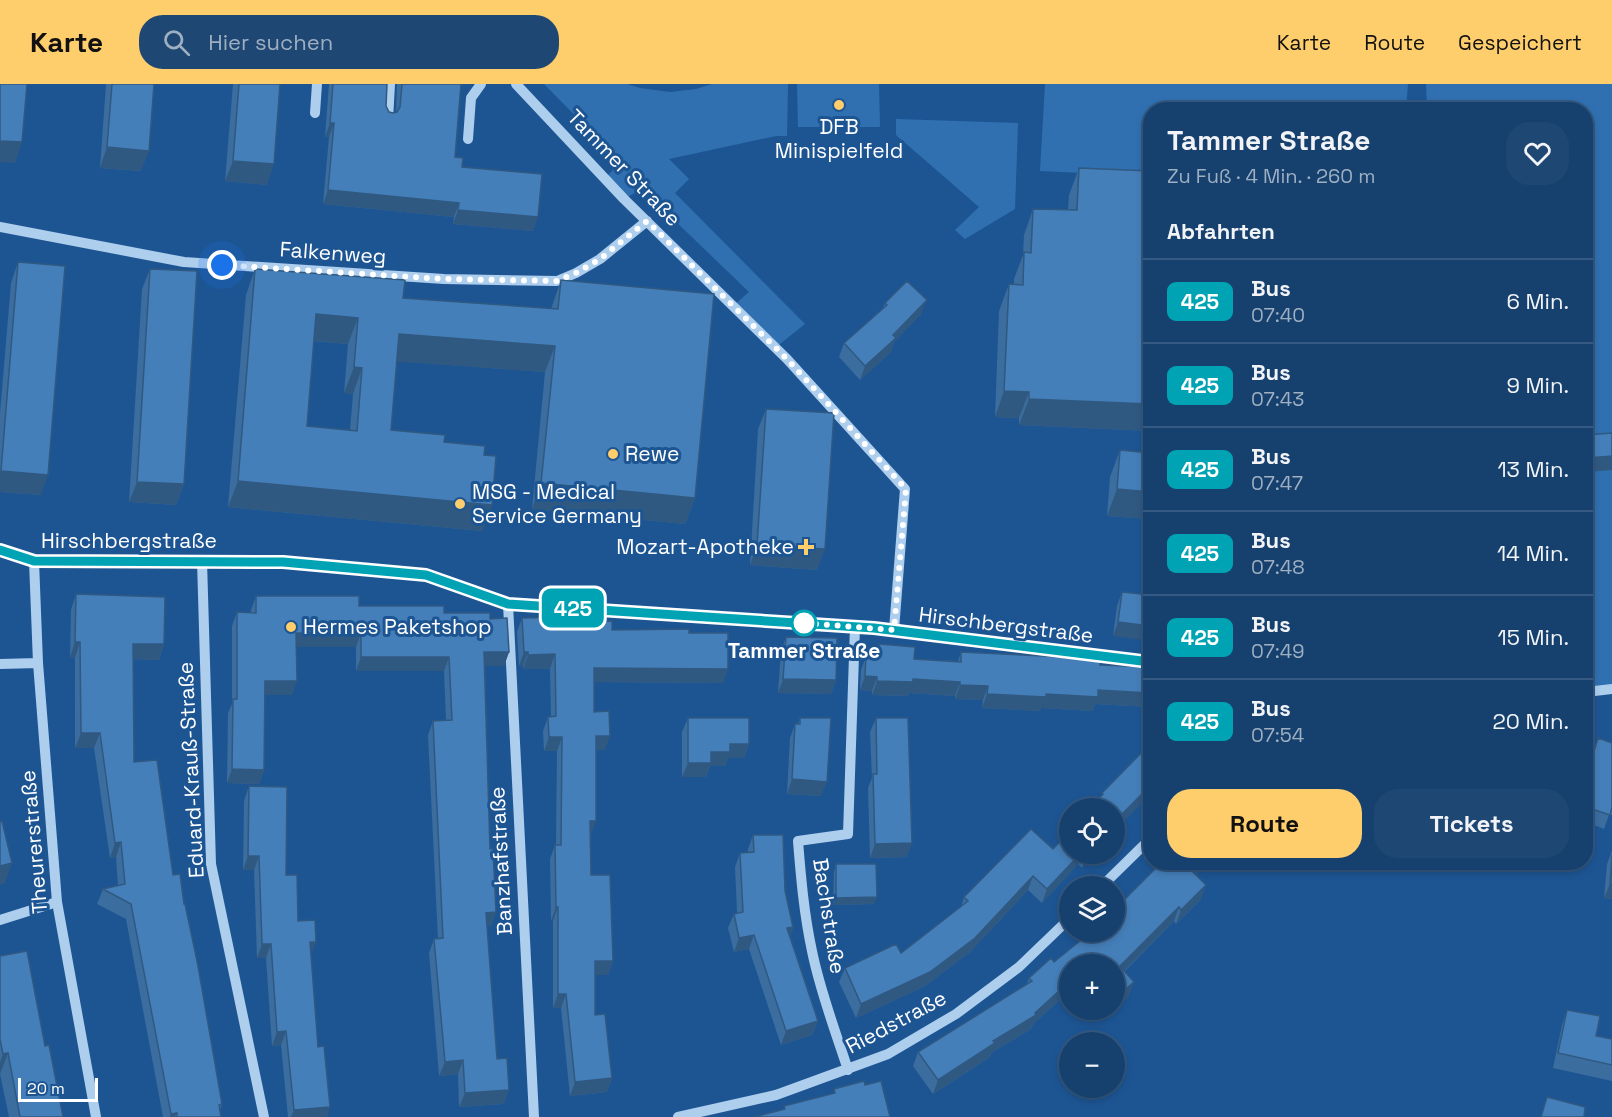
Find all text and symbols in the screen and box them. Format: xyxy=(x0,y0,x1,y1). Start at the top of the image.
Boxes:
search box xyxy=(139,15,559,69)
text: Karte xyxy=(30,24,103,60)
icon: search xyxy=(160,26,193,59)
text: Hier suchen xyxy=(208,28,333,56)
text: Karte xyxy=(1277,29,1331,56)
text: Route xyxy=(1364,29,1425,56)
text: Gespeichert xyxy=(1458,29,1582,56)
marker: DFB Minispielfeld xyxy=(832,98,846,112)
street label: Tammer Straße xyxy=(562,104,687,232)
place label: DFB Minispielfeld xyxy=(775,113,903,164)
text: Tammer Straße xyxy=(1167,122,1370,158)
button: heart xyxy=(1506,122,1569,185)
text: Zu Fuß · 4 Min. · 260 m xyxy=(1167,163,1375,189)
text: Abfahrten xyxy=(1167,217,1275,245)
street label: Falkenweg xyxy=(279,235,387,270)
your location xyxy=(207,250,237,280)
text: Bus xyxy=(1251,274,1291,302)
text: 6 Min. xyxy=(1506,287,1569,315)
text: 425 xyxy=(1181,288,1219,315)
text: 07:40 xyxy=(1251,302,1305,328)
text: Bus xyxy=(1251,358,1291,386)
text: 9 Min. xyxy=(1506,371,1569,399)
text: 425 xyxy=(1181,372,1219,399)
text: 07:43 xyxy=(1251,386,1304,412)
place label: Rewe xyxy=(625,440,680,467)
text: Bus xyxy=(1251,442,1291,470)
marker: Rewe xyxy=(606,447,620,461)
text: 13 Min. xyxy=(1497,455,1569,483)
text: 425 xyxy=(1181,456,1219,483)
text: 07:47 xyxy=(1251,470,1303,496)
place label: MSG - Medical Service Germany xyxy=(472,478,642,529)
marker: MSG - Medical Service Germany xyxy=(453,497,467,511)
text: Bus xyxy=(1251,526,1291,554)
street label: Hirschbergstraße xyxy=(41,527,217,554)
place label: Mozart-Apotheke xyxy=(616,533,794,560)
text: 14 Min. xyxy=(1497,539,1569,567)
marker: Mozart-Apotheke xyxy=(799,540,813,554)
text: 425 xyxy=(1181,540,1219,567)
text: 07:48 xyxy=(1251,554,1305,580)
line badge: 425 xyxy=(538,588,608,628)
text: 425 xyxy=(554,595,592,622)
street label: Hirschbergstraße xyxy=(917,600,1095,649)
marker: Tammer Straße xyxy=(791,610,817,636)
text: Bus xyxy=(1251,610,1291,638)
place label: Hermes Paketshop xyxy=(303,613,491,640)
marker: Hermes Paketshop xyxy=(284,620,298,634)
text: 15 Min. xyxy=(1497,623,1569,651)
text: 425 xyxy=(1181,624,1219,651)
place label: Tammer Straße xyxy=(728,637,880,664)
text: 07:49 xyxy=(1251,638,1305,664)
street label: Eduard-Krauß-Straße xyxy=(171,661,210,879)
text: Bus xyxy=(1251,694,1291,722)
text: 20 Min. xyxy=(1493,707,1569,735)
text: 425 xyxy=(1181,708,1219,735)
text: 07:54 xyxy=(1251,722,1304,748)
street label: Theurerstraße xyxy=(14,769,53,915)
street label: Banzhafstraße xyxy=(483,786,518,936)
button: Route xyxy=(1167,789,1362,858)
button: Tickets xyxy=(1374,789,1569,858)
map controls xyxy=(1059,798,1125,1098)
button: locate xyxy=(1059,798,1125,864)
street label: Bachstraße xyxy=(807,856,852,976)
button: layers xyxy=(1059,876,1125,942)
button: + xyxy=(1059,954,1125,1020)
street label: Riedstraße xyxy=(841,984,951,1059)
button: − xyxy=(1059,1032,1125,1098)
scale bar xyxy=(18,1075,98,1102)
text: 20 m xyxy=(27,1078,65,1099)

